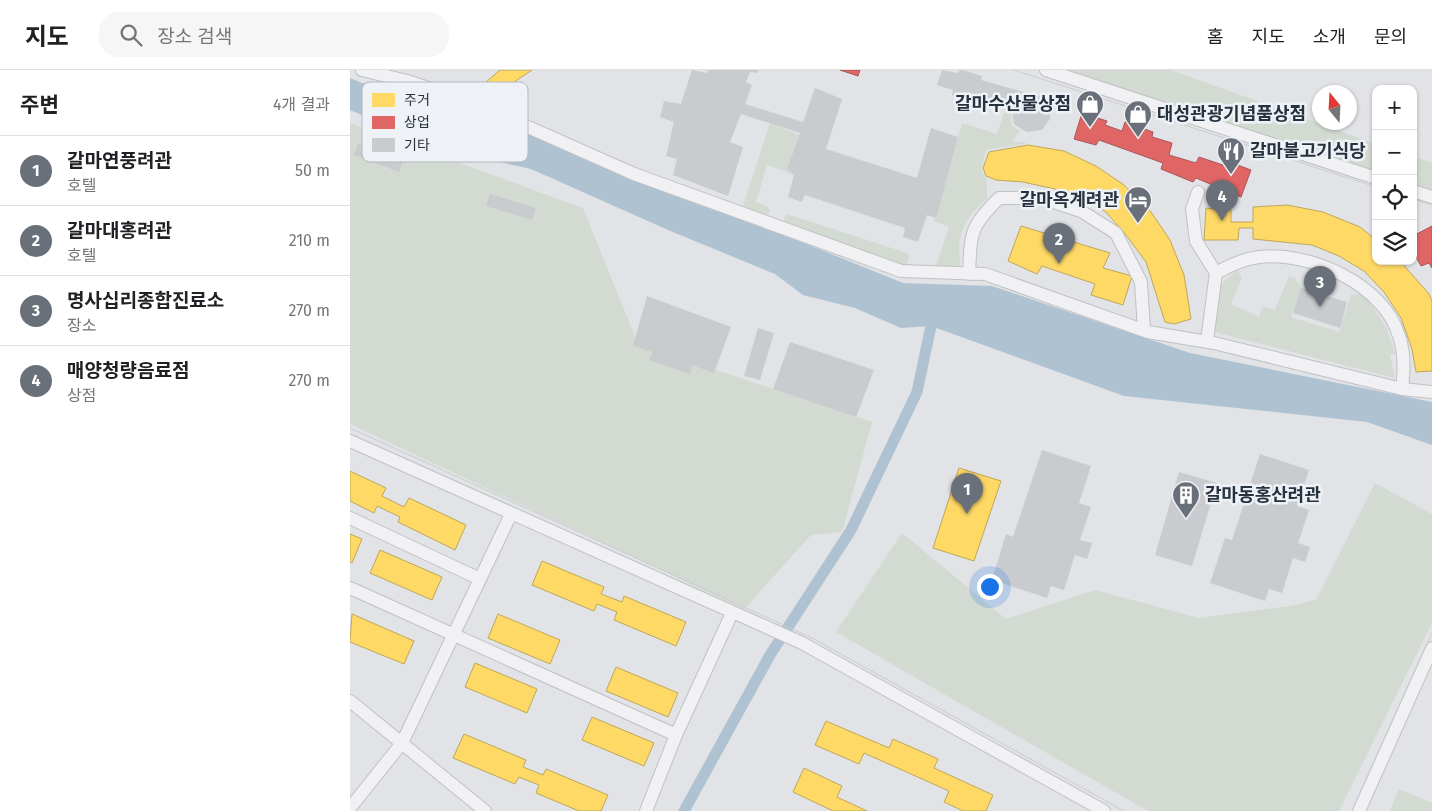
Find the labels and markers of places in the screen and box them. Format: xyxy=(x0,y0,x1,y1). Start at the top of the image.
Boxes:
shop icon: 갈마수산물상점 xyxy=(1075,89,1105,128)
place label: 갈마수산물상점 xyxy=(955,93,1071,115)
shop icon: 대성관광기념품상점 xyxy=(1123,99,1153,138)
place label: 대성관광기념품상점 xyxy=(1157,103,1306,125)
restaurant icon: 갈마불고기식당 xyxy=(1216,136,1246,175)
place label: 갈마불고기식당 xyxy=(1250,140,1366,162)
pin: 4 xyxy=(1206,180,1238,221)
hotel icon: 갈마옥계려관 xyxy=(1123,185,1153,224)
place label: 갈마옥계려관 xyxy=(1020,189,1119,211)
pin: 2 xyxy=(1043,223,1075,264)
pin: 3 xyxy=(1304,266,1336,307)
pin: 1 xyxy=(951,473,983,514)
building icon: 갈마동홍산려관 xyxy=(1171,480,1201,519)
place label: 갈마동홍산려관 xyxy=(1205,484,1321,506)

